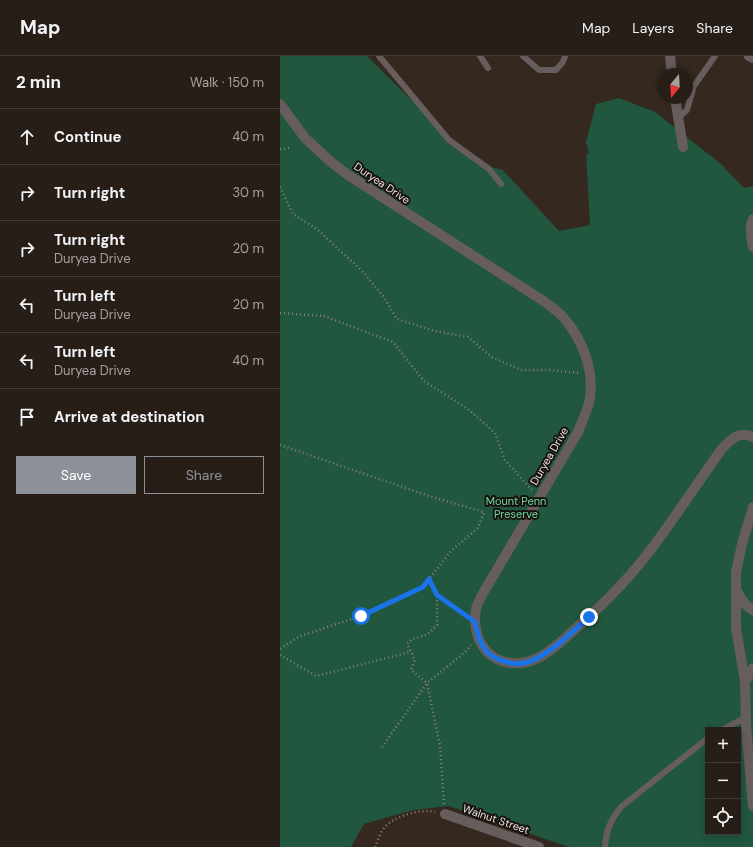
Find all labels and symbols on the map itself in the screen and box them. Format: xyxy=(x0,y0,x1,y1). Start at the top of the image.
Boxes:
north arrow xyxy=(657,68,693,104)
street label: Duryea Drive xyxy=(351,159,413,207)
street label: Duryea Drive xyxy=(527,424,571,488)
park label: Mount Penn Preserve xyxy=(486,494,546,521)
route start xyxy=(352,607,370,625)
route end xyxy=(580,608,598,626)
street label: Walnut Street xyxy=(461,801,531,837)

